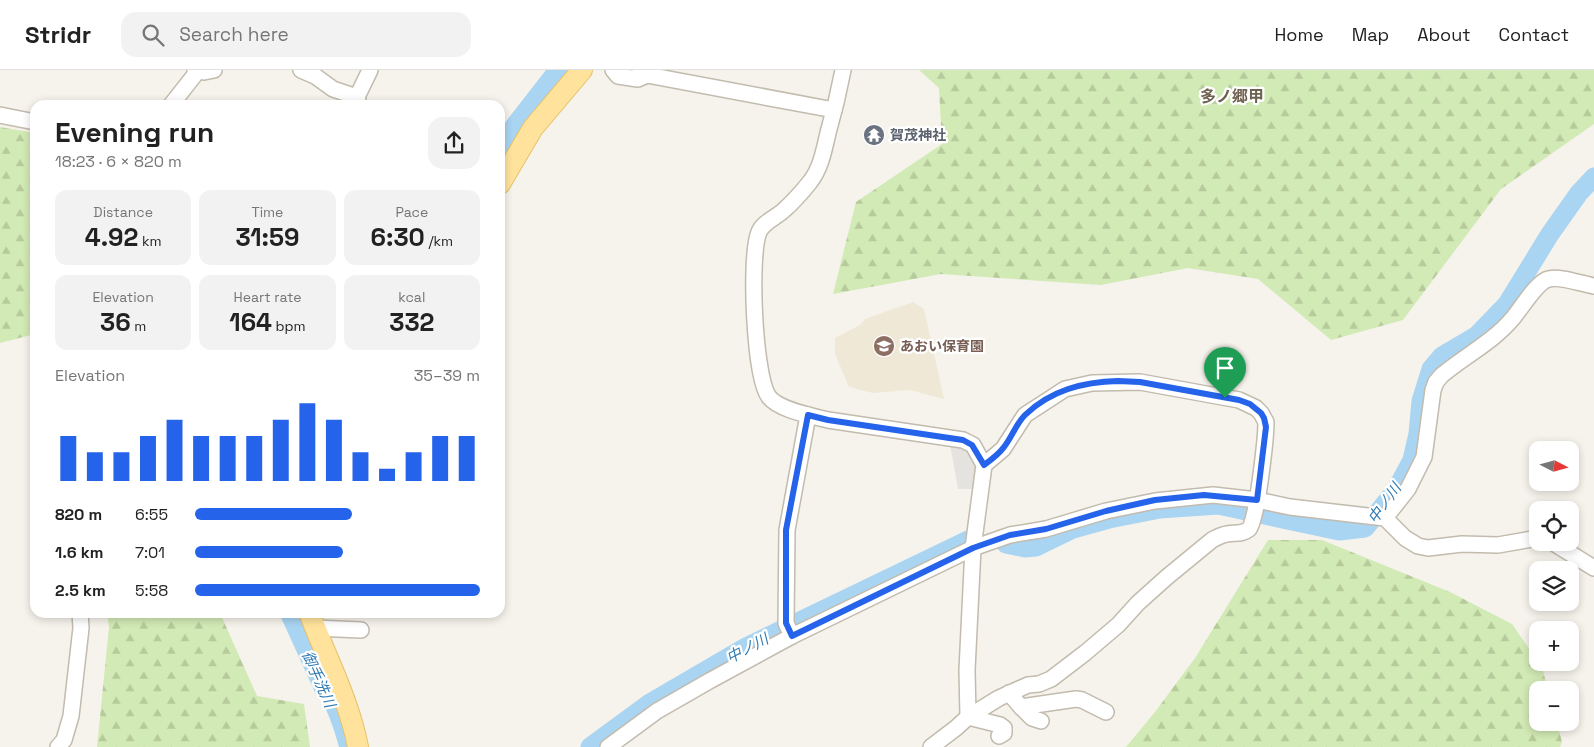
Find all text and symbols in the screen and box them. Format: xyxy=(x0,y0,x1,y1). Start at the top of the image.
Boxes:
search box xyxy=(121,12,471,57)
text: Stridr xyxy=(25,19,91,50)
icon: search xyxy=(139,21,167,49)
text: Search here xyxy=(179,22,289,47)
text: Home xyxy=(1275,23,1324,46)
text: Map xyxy=(1352,23,1389,46)
text: About xyxy=(1417,23,1471,46)
text: Contact xyxy=(1499,23,1569,46)
district label: 多ノ郷甲 xyxy=(1200,86,1264,107)
text: Evening run xyxy=(55,114,214,150)
button: share xyxy=(428,117,480,169)
temple icon: 賀茂神社 xyxy=(862,123,886,147)
place label: 賀茂神社 xyxy=(890,126,946,144)
text: 18:23 · 6 × 820 m xyxy=(55,151,182,172)
text: Distance xyxy=(93,203,153,221)
text: Time xyxy=(252,203,283,221)
text: Pace xyxy=(395,203,428,221)
text: 4.92 xyxy=(85,221,138,253)
text: 31:59 xyxy=(236,221,299,253)
text: 6:30 xyxy=(370,221,425,253)
text: km xyxy=(138,232,162,250)
text: /km xyxy=(425,232,453,250)
text: Elevation xyxy=(92,288,154,306)
text: Heart rate xyxy=(234,288,301,306)
text: kcal xyxy=(398,288,425,306)
text: 36 xyxy=(100,306,131,338)
text: 164 xyxy=(229,306,272,338)
text: 332 xyxy=(389,306,434,338)
text: m xyxy=(131,317,146,335)
text: bpm xyxy=(272,317,306,335)
school or university icon: あおい保育園 xyxy=(872,334,896,358)
place label: あおい保育園 xyxy=(900,337,984,355)
pin xyxy=(1204,347,1246,398)
icon: arrive xyxy=(1211,354,1239,382)
text: Elevation xyxy=(55,365,125,386)
text: 35–39 m xyxy=(414,365,480,386)
north arrow xyxy=(1529,441,1579,491)
map controls xyxy=(1529,441,1579,731)
water label: 中ノ川 xyxy=(1363,478,1406,527)
button: locate xyxy=(1529,501,1579,551)
text: 820 m xyxy=(55,504,102,525)
text: 6:55 xyxy=(135,504,168,525)
text: 1.6 km xyxy=(55,542,103,563)
text: 7:01 xyxy=(135,542,165,563)
button: layers xyxy=(1529,561,1579,611)
text: 2.5 km xyxy=(55,580,106,601)
text: 5:58 xyxy=(135,580,168,601)
button: + xyxy=(1529,621,1579,671)
water label: 中ノ川 xyxy=(723,628,773,667)
water label: 御手洗川 xyxy=(298,648,341,712)
button: − xyxy=(1529,681,1579,731)

